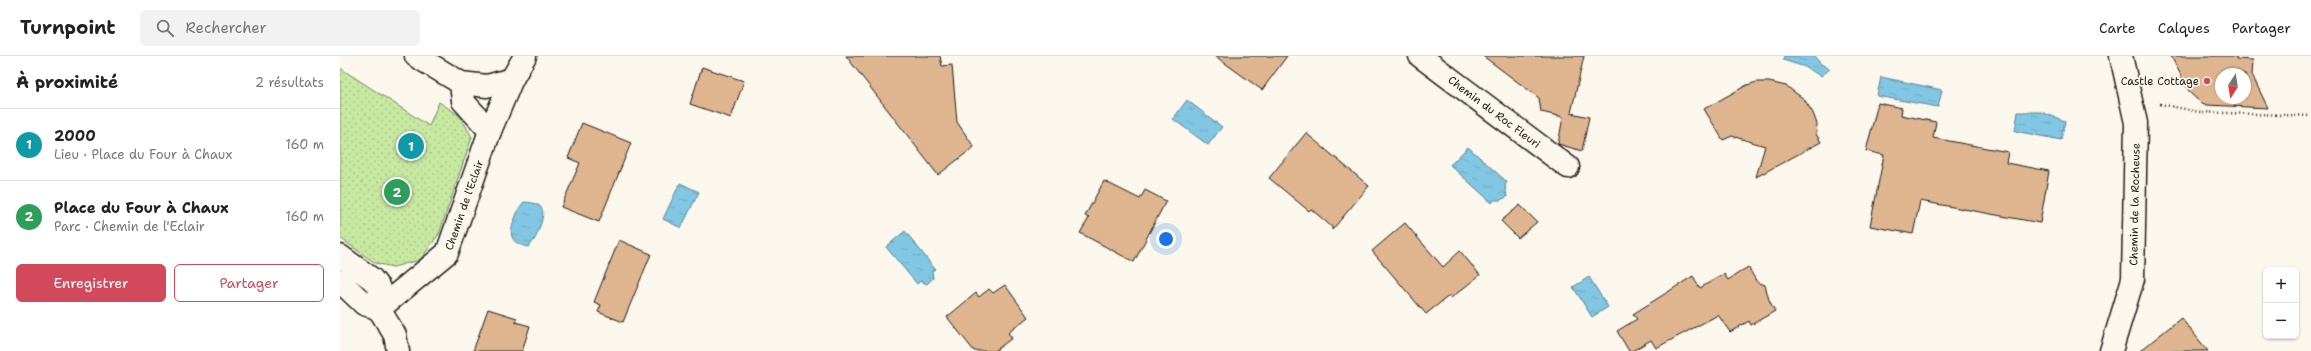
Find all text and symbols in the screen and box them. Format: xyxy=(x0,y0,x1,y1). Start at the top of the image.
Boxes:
search box xyxy=(140,10,420,46)
text: Turnpoint xyxy=(20,15,116,40)
icon: search xyxy=(154,17,176,39)
text: Rechercher xyxy=(186,18,267,38)
text: Carte xyxy=(2099,19,2136,37)
text: Calques xyxy=(2158,19,2210,37)
text: Partager xyxy=(2232,19,2291,37)
north arrow xyxy=(2215,68,2251,104)
text: À proximité xyxy=(16,71,118,93)
street label: Chemin du Roc Fleuri xyxy=(1445,72,1544,151)
text: 2 résultats xyxy=(255,74,324,91)
place label: Castle Cottage xyxy=(2121,74,2199,89)
marker: Castle Cottage xyxy=(2202,76,2212,86)
text: 2000 xyxy=(54,126,96,146)
pin: 1 xyxy=(398,131,424,161)
text: 1 xyxy=(26,136,32,153)
text: 160 m xyxy=(286,136,324,153)
street label: Chemin de la Rocheuse xyxy=(2126,143,2143,266)
text: Lieu · Place du Four à Chaux xyxy=(54,146,232,163)
street label: Chemin de l'Eclair xyxy=(441,158,487,252)
pin: 2 xyxy=(384,177,410,207)
text: Place du Four à Chaux xyxy=(54,198,229,218)
text: 2 xyxy=(24,208,34,225)
text: 160 m xyxy=(286,208,324,225)
text: Parc · Chemin de l'Eclair xyxy=(54,218,205,235)
your location xyxy=(1156,229,1176,249)
button: Enregistrer xyxy=(16,264,166,302)
button: Partager xyxy=(174,264,324,302)
map controls xyxy=(2263,267,2299,339)
button: + xyxy=(2263,267,2299,303)
button: − xyxy=(2263,303,2299,339)

